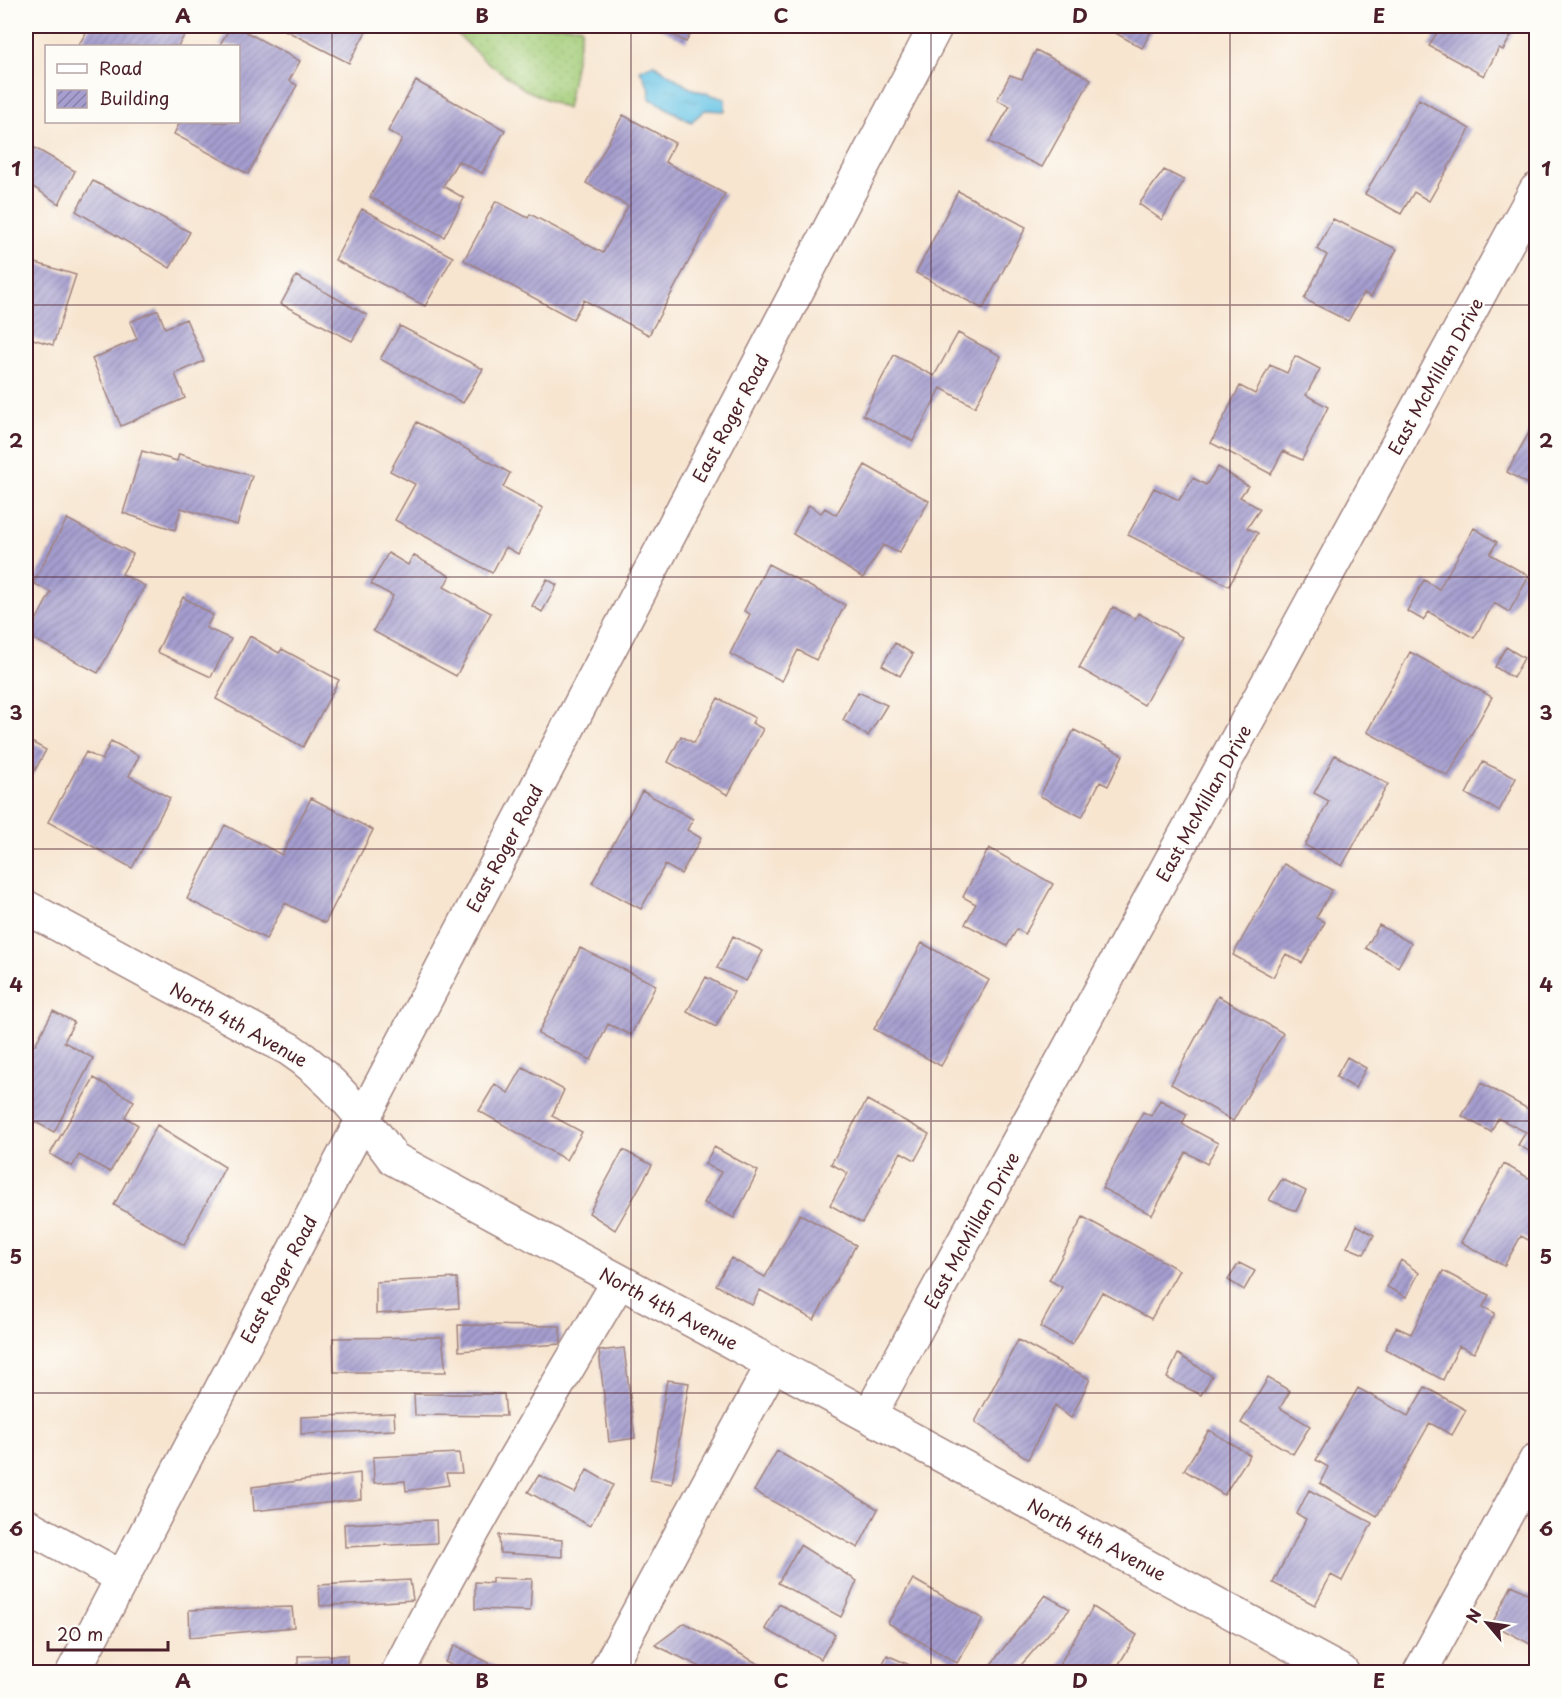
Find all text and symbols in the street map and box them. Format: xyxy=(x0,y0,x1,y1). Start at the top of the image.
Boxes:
text: A xyxy=(175,0,191,30)
text: B xyxy=(475,0,489,30)
text: C xyxy=(773,0,789,30)
text: D xyxy=(1072,0,1088,30)
text: E xyxy=(1373,0,1385,30)
legend xyxy=(45,45,240,123)
text: Road xyxy=(99,54,143,81)
text: Building xyxy=(99,84,169,111)
text: 1 xyxy=(11,153,21,183)
text: 1 xyxy=(1541,153,1551,183)
street label: East McMillan Drive xyxy=(1381,293,1489,459)
street label: East Roger Road xyxy=(685,349,775,487)
text: 2 xyxy=(9,425,23,455)
text: 2 xyxy=(1539,425,1553,455)
text: 3 xyxy=(9,697,23,727)
text: 3 xyxy=(1539,697,1553,727)
street label: East McMillan Drive xyxy=(1149,720,1257,886)
street label: East Roger Road xyxy=(459,779,549,917)
text: 4 xyxy=(9,969,23,999)
text: 4 xyxy=(1539,969,1553,999)
street label: North 4th Avenue xyxy=(165,975,313,1073)
street label: East McMillan Drive xyxy=(917,1147,1025,1313)
street label: East Roger Road xyxy=(233,1210,323,1348)
text: 5 xyxy=(10,1241,22,1271)
text: 5 xyxy=(1540,1241,1552,1271)
street label: North 4th Avenue xyxy=(595,1260,743,1356)
street label: North 4th Avenue xyxy=(1023,1491,1171,1587)
text: 6 xyxy=(9,1513,23,1543)
text: 6 xyxy=(1539,1513,1553,1543)
north arrow xyxy=(1457,1593,1517,1653)
text: N xyxy=(1459,1604,1487,1627)
scale bar xyxy=(48,1614,168,1652)
text: 20 m xyxy=(57,1620,103,1647)
text: A xyxy=(175,1665,191,1695)
text: B xyxy=(475,1665,489,1695)
text: C xyxy=(773,1665,789,1695)
text: D xyxy=(1072,1665,1088,1695)
text: E xyxy=(1373,1665,1385,1695)

